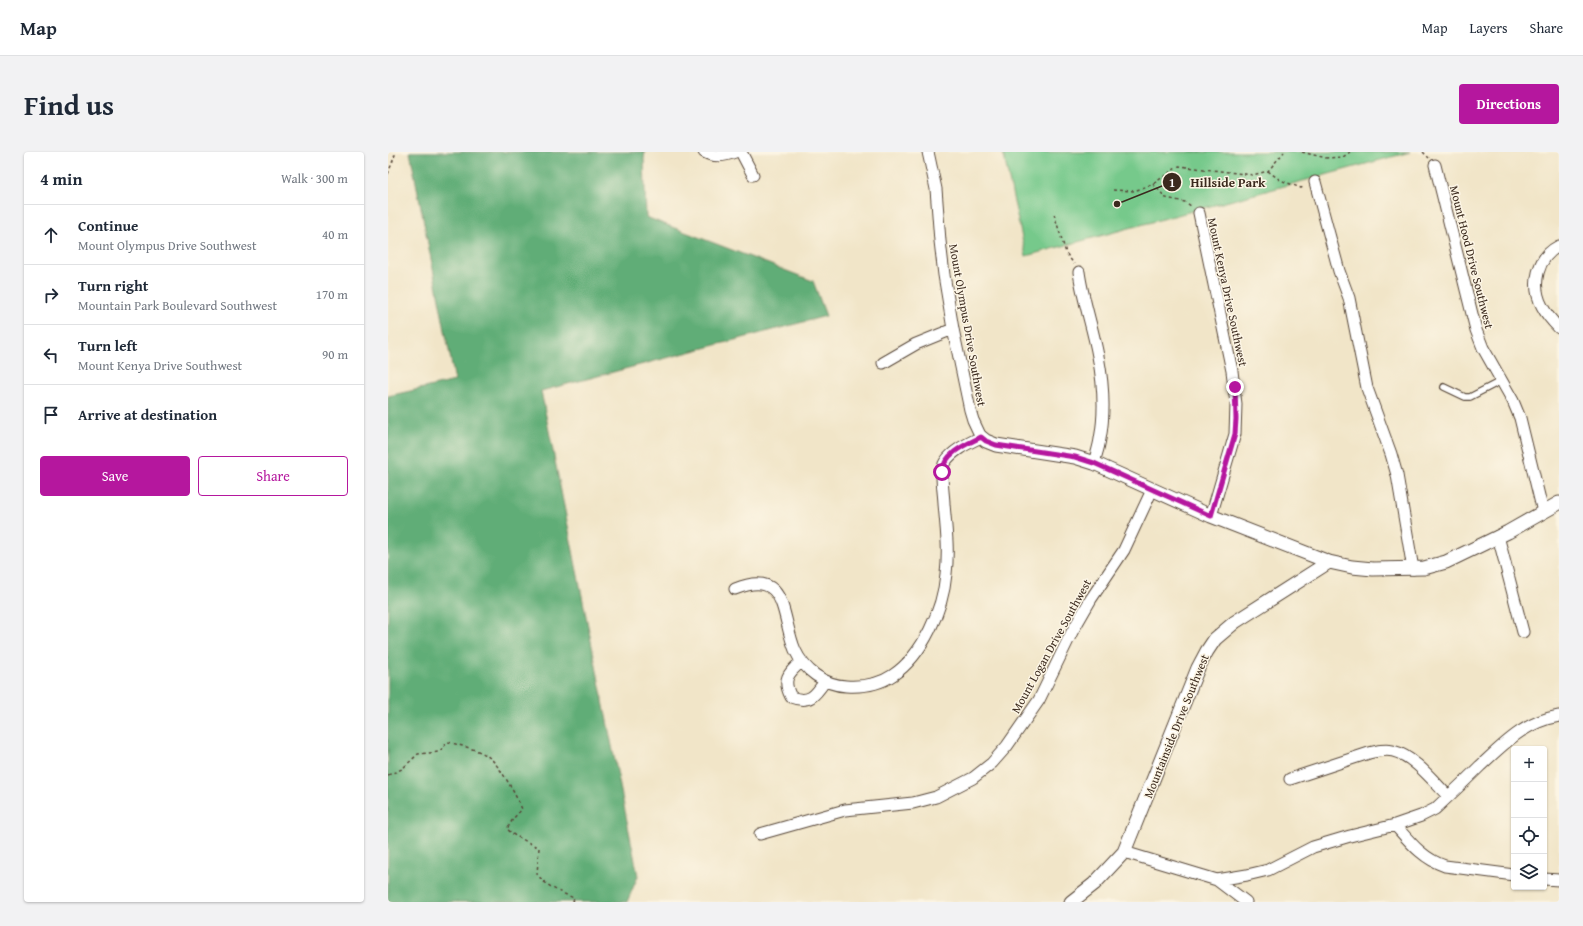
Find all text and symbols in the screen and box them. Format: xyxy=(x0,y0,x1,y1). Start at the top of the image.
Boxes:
text: Map xyxy=(20,14,57,42)
text: Map xyxy=(1422,18,1448,38)
text: Layers xyxy=(1470,18,1508,38)
text: Share xyxy=(1530,18,1563,38)
text: Find us xyxy=(24,84,114,125)
button: Directions xyxy=(1459,84,1559,124)
text: 4 min xyxy=(40,166,82,191)
text: Walk · 300 m xyxy=(281,169,348,188)
callout: Hillside Park xyxy=(1162,170,1273,195)
text: Hillside Park xyxy=(1190,173,1266,192)
text: 1 xyxy=(1169,174,1175,191)
street label: Mount Hood Drive Southwest xyxy=(1446,183,1498,331)
text: Continue xyxy=(78,215,139,236)
street label: Mount Kenya Drive Southwest xyxy=(1204,216,1252,369)
icon: ahead xyxy=(40,224,62,246)
text: 40 m xyxy=(322,225,348,244)
text: Mount Olympus Drive Southwest xyxy=(78,236,257,255)
street label: Mount Olympus Drive Southwest xyxy=(945,242,991,408)
text: Turn right xyxy=(78,275,149,296)
icon: right xyxy=(40,284,62,306)
text: 170 m xyxy=(316,285,348,304)
text: Mountain Park Boulevard Southwest xyxy=(78,296,277,315)
text: Turn left xyxy=(78,335,137,356)
icon: left xyxy=(40,344,62,366)
text: 90 m xyxy=(322,345,348,364)
text: Mount Kenya Drive Southwest xyxy=(78,356,242,375)
route end xyxy=(1226,378,1244,396)
icon: arrive xyxy=(40,404,62,426)
text: Arrive at destination xyxy=(78,404,217,425)
button: Save xyxy=(40,456,190,496)
button: Share xyxy=(198,456,348,496)
route start xyxy=(933,463,951,481)
street label: Mount Logan Drive Southwest xyxy=(1007,575,1095,716)
street label: Mountainside Drive Southwest xyxy=(1139,651,1213,801)
map controls xyxy=(1511,746,1547,890)
button: + xyxy=(1511,746,1547,782)
button: − xyxy=(1511,782,1547,818)
button: locate xyxy=(1511,818,1547,854)
button: layers xyxy=(1511,854,1547,890)

